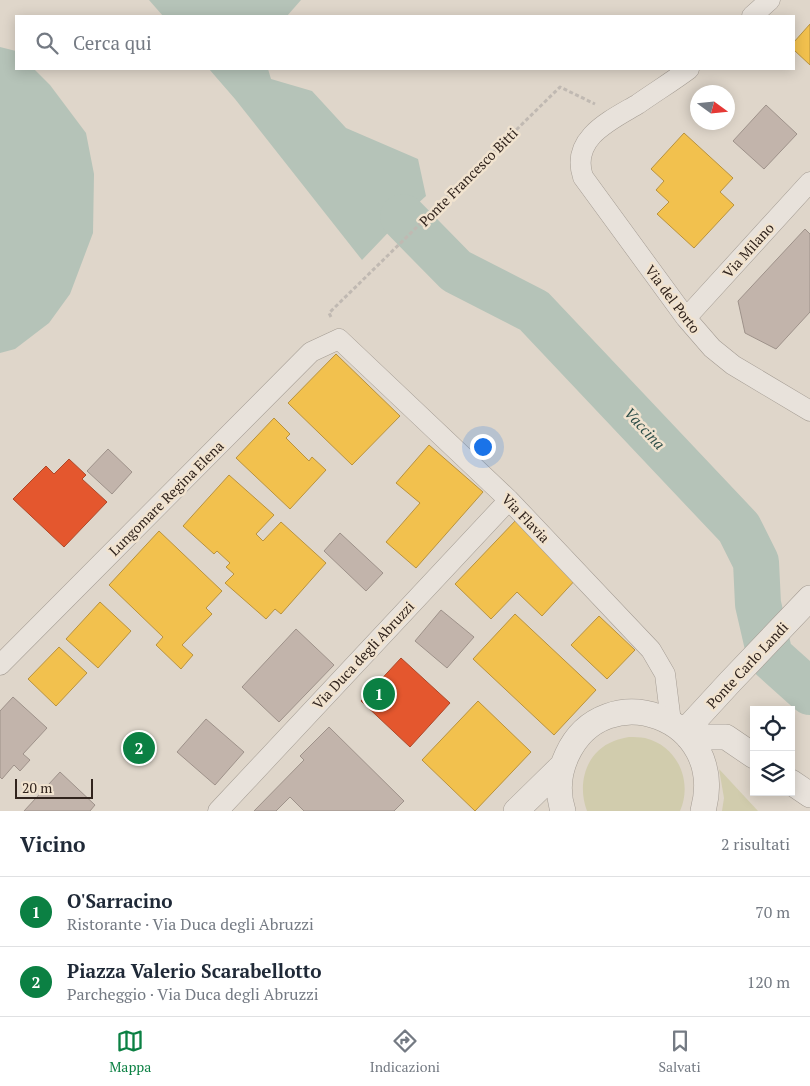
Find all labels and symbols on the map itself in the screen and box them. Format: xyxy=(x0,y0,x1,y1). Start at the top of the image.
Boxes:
north arrow xyxy=(690,85,735,130)
street label: Ponte Francesco Bitti xyxy=(415,124,521,230)
street label: Via Milano xyxy=(718,218,778,282)
street label: Via del Porto xyxy=(641,261,705,337)
water label: Vaccina xyxy=(620,403,670,453)
your location xyxy=(470,434,496,460)
street label: Lungomare Regina Elena xyxy=(104,436,228,560)
street label: Via Flavia xyxy=(498,489,554,547)
street label: Via Duca degli Abruzzi xyxy=(308,597,418,713)
street label: Ponte Carlo Landi xyxy=(702,618,792,712)
pin: 1 xyxy=(363,675,395,713)
pin: 2 xyxy=(123,729,155,767)
scale bar xyxy=(15,776,92,799)

